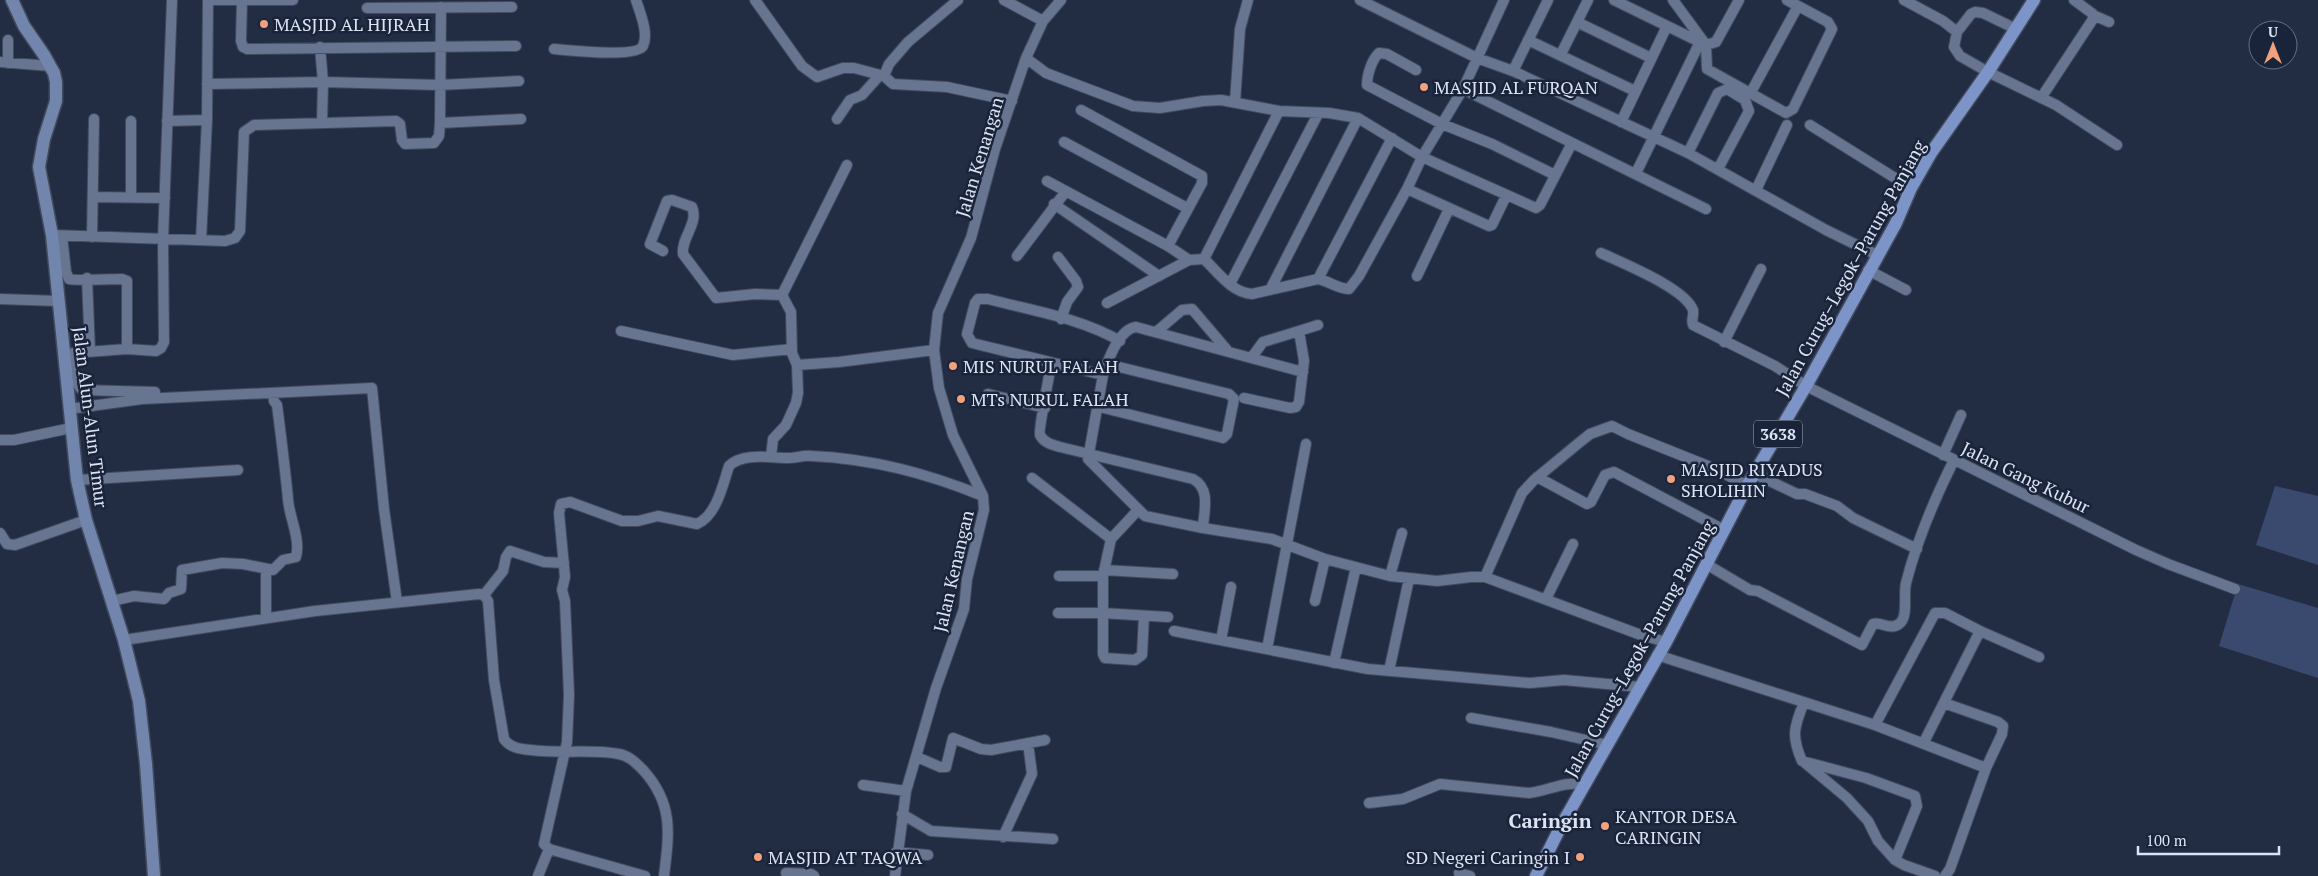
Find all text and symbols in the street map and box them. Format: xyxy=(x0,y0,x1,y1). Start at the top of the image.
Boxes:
place label: MASJID AL HIJRAH xyxy=(274,12,430,36)
marker: MASJID AL HIJRAH xyxy=(258,18,270,30)
north arrow xyxy=(2248,20,2298,70)
text: U xyxy=(2268,22,2278,41)
place label: MASJID AL FURQAN xyxy=(1434,75,1598,99)
marker: MASJID AL FURQAN xyxy=(1418,81,1430,93)
street label: Jalan Kenangan xyxy=(949,94,1009,220)
street label: Jalan Curug–Legok–Parung Panjang xyxy=(1769,135,1931,400)
street label: Jalan Alun-Alun Timur xyxy=(68,325,114,509)
place label: MIS NURUL FALAH xyxy=(963,354,1118,378)
marker: MIS NURUL FALAH xyxy=(947,360,959,372)
place label: MTs NURUL FALAH xyxy=(971,387,1129,411)
marker: MTs NURUL FALAH xyxy=(955,393,967,405)
road number: 3638 xyxy=(1754,420,1802,448)
street label: Jalan Gang Kubur xyxy=(1958,436,2094,518)
place label: MASJID RIYADUS SHOLIHIN xyxy=(1681,457,1823,502)
marker: MASJID RIYADUS SHOLIHIN xyxy=(1665,473,1677,485)
street label: Jalan Kenangan xyxy=(927,507,979,634)
street label: Jalan Curug–Legok–Parung Panjang xyxy=(1558,516,1720,781)
place label: KANTOR DESA CARINGIN xyxy=(1615,804,1737,849)
district label: Caringin xyxy=(1508,807,1592,834)
marker: KANTOR DESA CARINGIN xyxy=(1599,820,1611,832)
scale bar xyxy=(2138,824,2279,856)
text: 100 m xyxy=(2146,830,2187,850)
place label: MASJID AT TAQWA xyxy=(768,845,923,869)
place label: SD Negeri Caringin I xyxy=(1406,845,1570,869)
marker: MASJID AT TAQWA xyxy=(752,851,764,863)
marker: SD Negeri Caringin I xyxy=(1574,851,1586,863)

